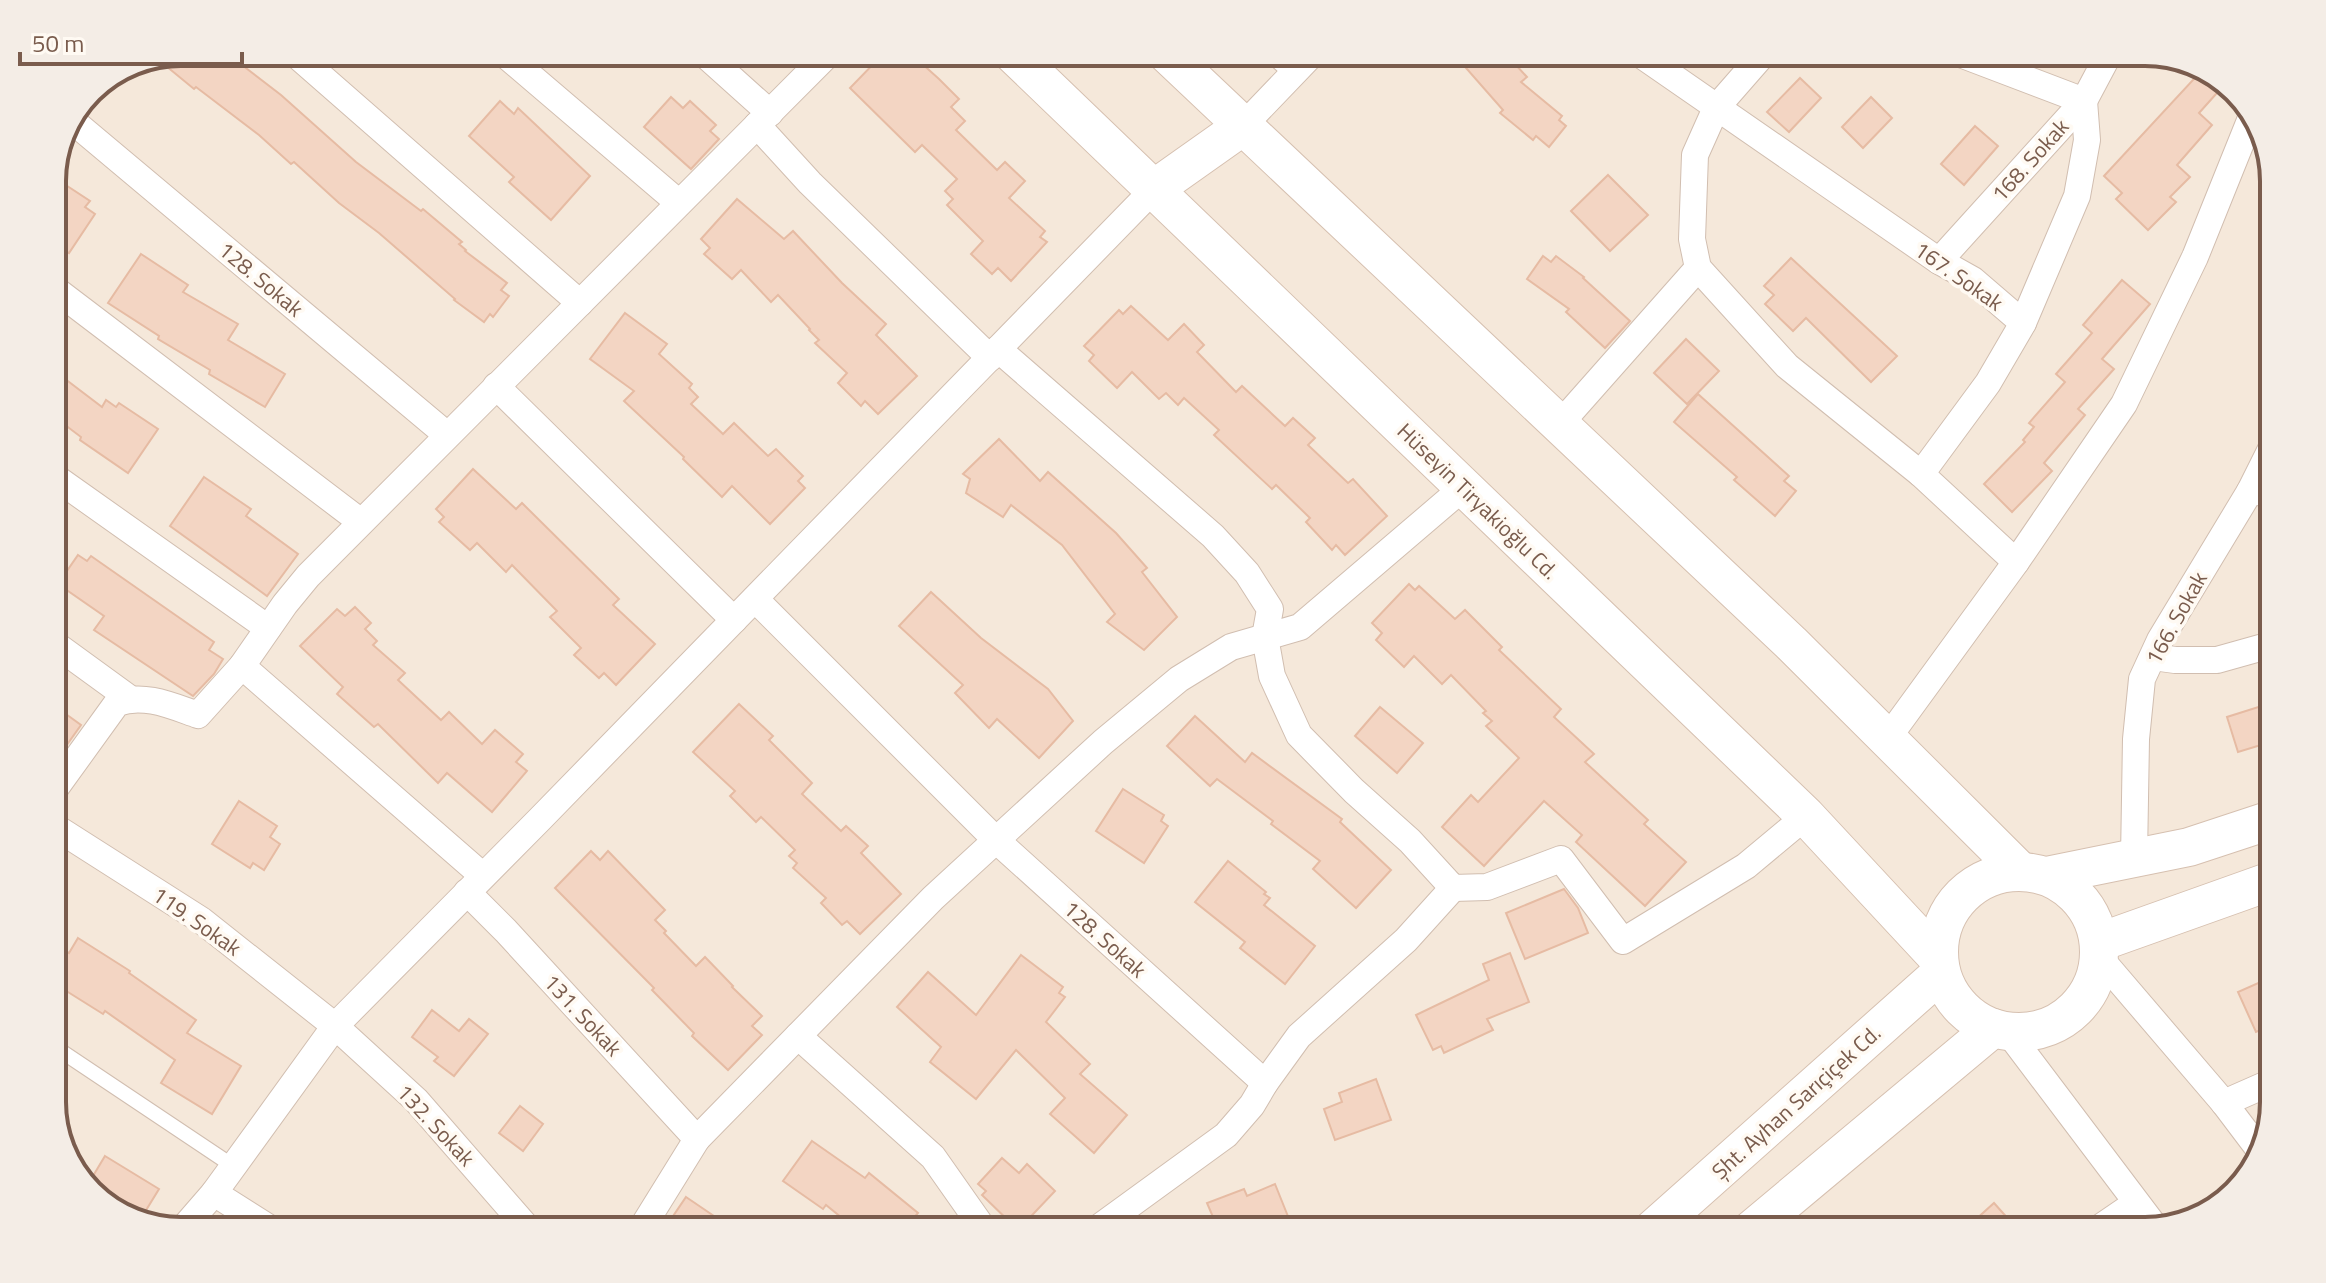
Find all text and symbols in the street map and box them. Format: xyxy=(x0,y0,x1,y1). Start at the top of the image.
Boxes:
scale bar xyxy=(20,16,242,66)
text: 50 m xyxy=(32,25,84,61)
street label: 168. Sokak xyxy=(1983,110,2077,209)
street label: 128. Sokak xyxy=(211,233,311,325)
street label: 167. Sokak xyxy=(1907,233,2011,319)
street label: Hüseyin Tiryakioğlu Cd. xyxy=(1389,415,1567,587)
street label: 166. Sokak xyxy=(2136,565,2216,671)
street label: 119. Sokak xyxy=(145,878,249,964)
street label: 128. Sokak xyxy=(1056,892,1155,986)
street label: 131. Sokak xyxy=(536,966,631,1064)
street label: Şht. Ayhan Sarıçiçek Cd. xyxy=(1704,1017,1888,1187)
street label: 132. Sokak xyxy=(389,1076,484,1174)

